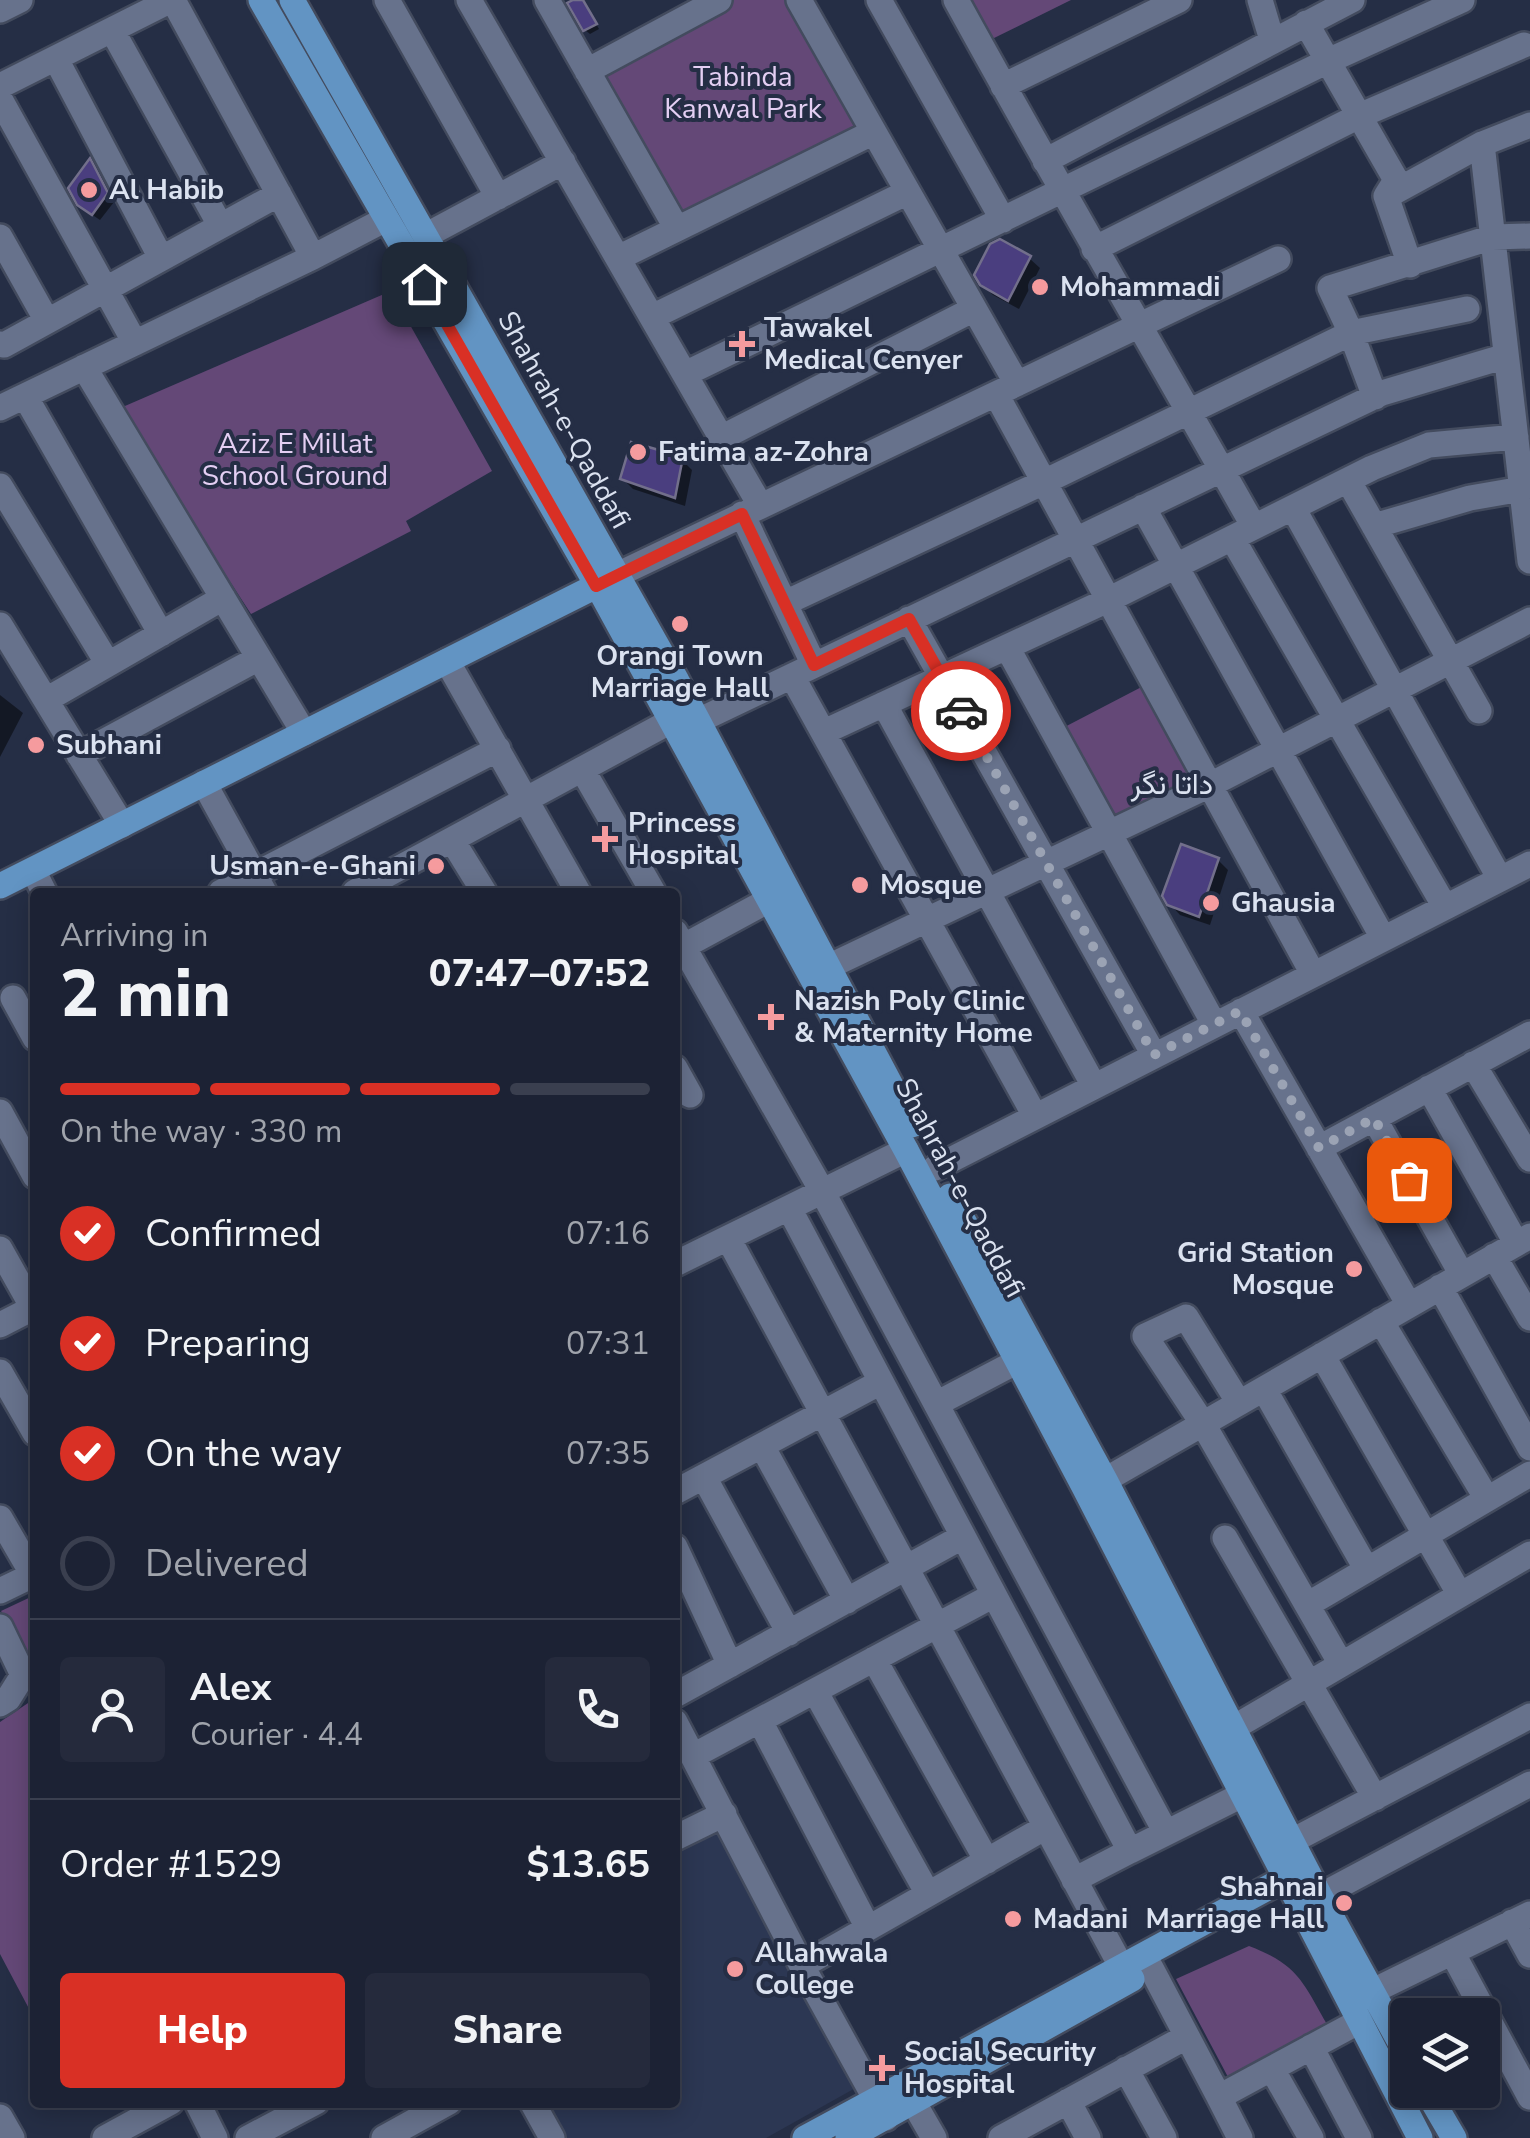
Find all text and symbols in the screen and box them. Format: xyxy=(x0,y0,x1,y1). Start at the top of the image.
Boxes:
park label: Tabinda Kanwal Park xyxy=(664,58,823,128)
place label: Al Habib xyxy=(109,171,224,209)
marker: Al Habib xyxy=(78,179,100,201)
pin xyxy=(382,242,467,327)
icon: home xyxy=(397,257,452,312)
place label: Mohammadi xyxy=(1060,268,1221,306)
marker: Mohammadi xyxy=(1029,276,1051,298)
street label: Shahrah-e-Qaddafi xyxy=(488,304,640,536)
place label: Tawakel Medical Cenyer xyxy=(764,309,962,379)
marker: Tawakel Medical Cenyer xyxy=(729,331,755,357)
park label: Aziz E Millat School Ground xyxy=(202,425,388,495)
place label: Fatima az-Zohra xyxy=(658,433,869,471)
marker: Fatima az-Zohra xyxy=(627,441,649,463)
marker: Orangi Town Marriage Hall xyxy=(669,613,691,635)
place label: Orangi Town Marriage Hall xyxy=(591,637,769,707)
courier xyxy=(911,661,1011,761)
icon: car xyxy=(934,684,989,739)
place label: Subhani xyxy=(56,726,162,764)
marker: Subhani xyxy=(25,734,47,756)
district label: داتا نگر xyxy=(1130,764,1213,805)
place label: Princess Hospital xyxy=(628,804,738,874)
marker: Princess Hospital xyxy=(592,826,618,852)
place label: Usman-e-Ghani xyxy=(209,847,416,885)
marker: Usman-e-Ghani xyxy=(425,855,447,877)
place label: Mosque xyxy=(880,866,982,904)
marker: Mosque xyxy=(849,874,871,896)
place label: Ghausia xyxy=(1231,884,1336,922)
marker: Ghausia xyxy=(1200,892,1222,914)
text: Arriving in xyxy=(60,914,208,957)
text: 07:47–07:52 xyxy=(429,948,650,999)
text: 2 min xyxy=(60,950,231,1039)
place label: Nazish Poly Clinic & Maternity Home xyxy=(794,982,1033,1052)
marker: Nazish Poly Clinic & Maternity Home xyxy=(758,1004,784,1030)
street label: Shahrah-e-Qaddafi xyxy=(886,1072,1034,1304)
text: On the way · 330 m xyxy=(60,1110,342,1153)
pin xyxy=(1367,1138,1452,1223)
icon: bag xyxy=(1382,1153,1437,1208)
icon: check xyxy=(60,1206,115,1261)
text: Confirmed xyxy=(145,1208,322,1259)
text: 07:16 xyxy=(566,1212,650,1255)
place label: Grid Station Mosque xyxy=(1177,1234,1334,1304)
marker: Grid Station Mosque xyxy=(1343,1258,1365,1280)
icon: check xyxy=(60,1316,115,1371)
text: Preparing xyxy=(145,1318,311,1369)
text: 07:31 xyxy=(566,1322,650,1365)
icon: check xyxy=(60,1426,115,1481)
text: On the way xyxy=(145,1428,341,1479)
text: 07:35 xyxy=(566,1432,650,1475)
text: Delivered xyxy=(145,1538,309,1589)
button: person xyxy=(60,1657,165,1762)
button: phone xyxy=(545,1657,650,1762)
text: Alex xyxy=(190,1662,271,1713)
text: Courier · 4.4 xyxy=(190,1713,363,1756)
text: Order #1529 xyxy=(60,1839,282,1890)
text: $13.65 xyxy=(527,1839,650,1890)
place label: Shahnai Marriage Hall xyxy=(1145,1868,1324,1938)
marker: Shahnai Marriage Hall xyxy=(1333,1892,1355,1914)
place label: Madani xyxy=(1033,1900,1128,1938)
marker: Madani xyxy=(1002,1908,1024,1930)
place label: Allahwala College xyxy=(755,1934,888,2004)
marker: Allahwala College xyxy=(724,1958,746,1980)
button: Help xyxy=(60,1973,345,2088)
button: Share xyxy=(365,1973,650,2088)
map controls xyxy=(1390,1998,1500,2108)
button: layers xyxy=(1390,1998,1500,2108)
place label: Social Security Hospital xyxy=(904,2033,1096,2103)
marker: Social Security Hospital xyxy=(869,2055,895,2081)

